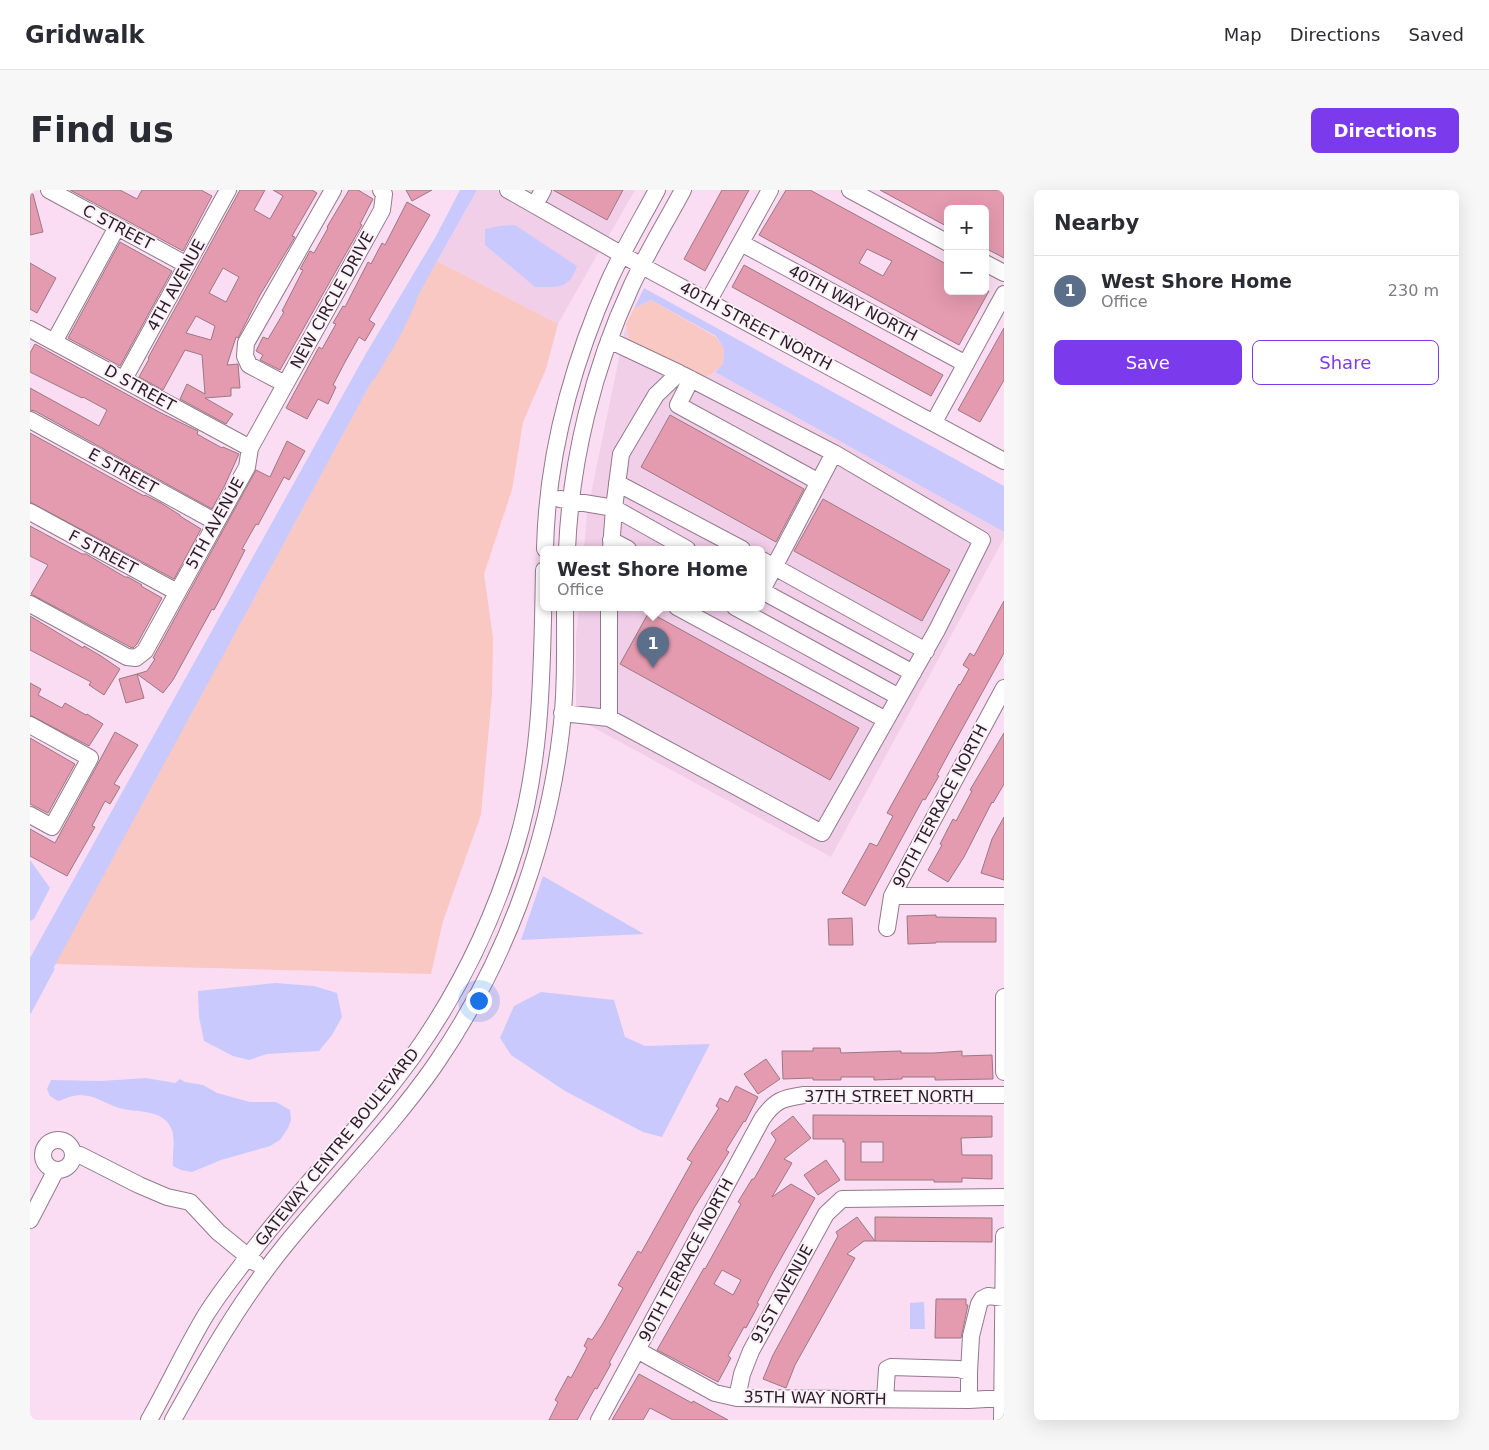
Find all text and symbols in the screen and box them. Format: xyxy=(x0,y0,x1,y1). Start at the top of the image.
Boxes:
text: Gridwalk xyxy=(25,21,145,49)
text: Map xyxy=(1224,24,1262,45)
text: Directions xyxy=(1290,24,1380,45)
text: Saved xyxy=(1408,24,1464,45)
button: Directions xyxy=(1311,108,1459,153)
text: Find us xyxy=(30,110,174,150)
street label: C STREET xyxy=(79,200,157,254)
map controls xyxy=(944,205,989,295)
button: + xyxy=(944,205,989,250)
text: Nearby xyxy=(1054,211,1139,235)
street label: NEW CIRCLE DRIVE xyxy=(286,228,378,372)
street label: 4TH AVENUE xyxy=(143,236,209,334)
button: − xyxy=(944,250,989,295)
street label: 40TH WAY NORTH xyxy=(785,261,921,345)
text: West Shore Home xyxy=(1101,270,1292,292)
street label: 40TH STREET NORTH xyxy=(677,278,835,374)
text: 1 xyxy=(1064,281,1076,300)
text: 230 m xyxy=(1388,281,1439,300)
text: Office xyxy=(1101,292,1148,311)
button: Save xyxy=(1054,340,1242,385)
button: Share xyxy=(1252,340,1439,385)
street label: D STREET xyxy=(101,361,179,415)
street label: E STREET xyxy=(85,444,161,498)
street label: 5TH AVENUE xyxy=(182,474,248,572)
street label: F STREET xyxy=(65,526,141,578)
popup xyxy=(540,546,765,611)
text: West Shore Home xyxy=(557,558,748,580)
text: Office xyxy=(557,580,604,599)
pin: 1 xyxy=(637,627,669,668)
street label: 90TH TERRACE NORTH xyxy=(889,721,991,891)
your location xyxy=(466,988,492,1014)
street label: GATEWAY CENTRE BOULEVARD xyxy=(251,1044,423,1250)
street label: 37TH STREET NORTH xyxy=(804,1087,974,1106)
street label: 90TH TERRACE NORTH xyxy=(635,1175,737,1345)
street label: 91ST AVENUE xyxy=(747,1241,817,1347)
street label: 35TH WAY NORTH xyxy=(743,1387,887,1409)

